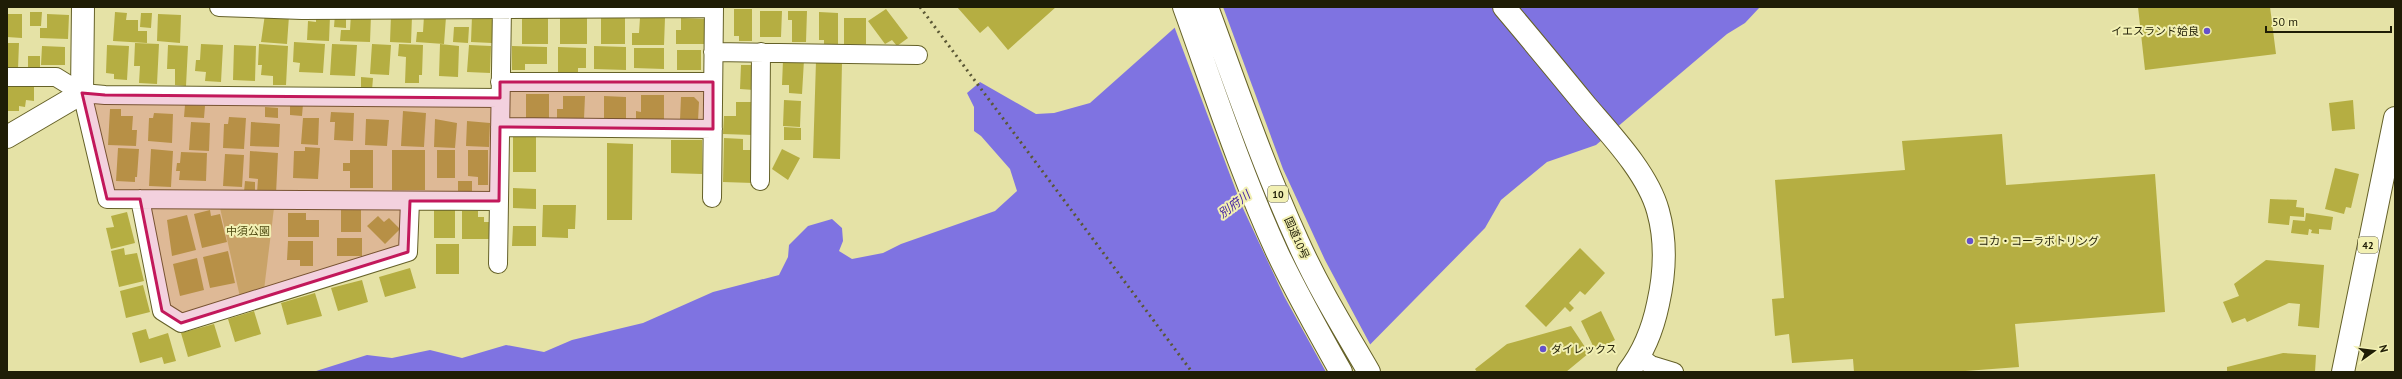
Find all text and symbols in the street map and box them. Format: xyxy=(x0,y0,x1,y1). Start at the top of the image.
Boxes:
scale bar xyxy=(2266,8,2391,34)
text: 50 m xyxy=(2272,14,2298,29)
place label: イエスランド姶良 xyxy=(2111,24,2199,38)
marker: イエスランド姶良 xyxy=(2202,26,2212,36)
water label: 別府川 xyxy=(1215,186,1254,221)
road number: 10 xyxy=(1268,186,1288,202)
street label: 国道10号 xyxy=(1281,215,1313,261)
park label: 中須公園 xyxy=(226,224,270,238)
place label: コカ・コーラボトリング xyxy=(1978,234,2099,248)
marker: コカ・コーラボトリング xyxy=(1965,236,1975,246)
road number: 42 xyxy=(2358,237,2378,253)
north arrow xyxy=(2354,331,2394,371)
place label: ダイレックス xyxy=(1551,342,1617,356)
text: N xyxy=(2376,343,2391,354)
marker: ダイレックス xyxy=(1538,344,1548,354)

